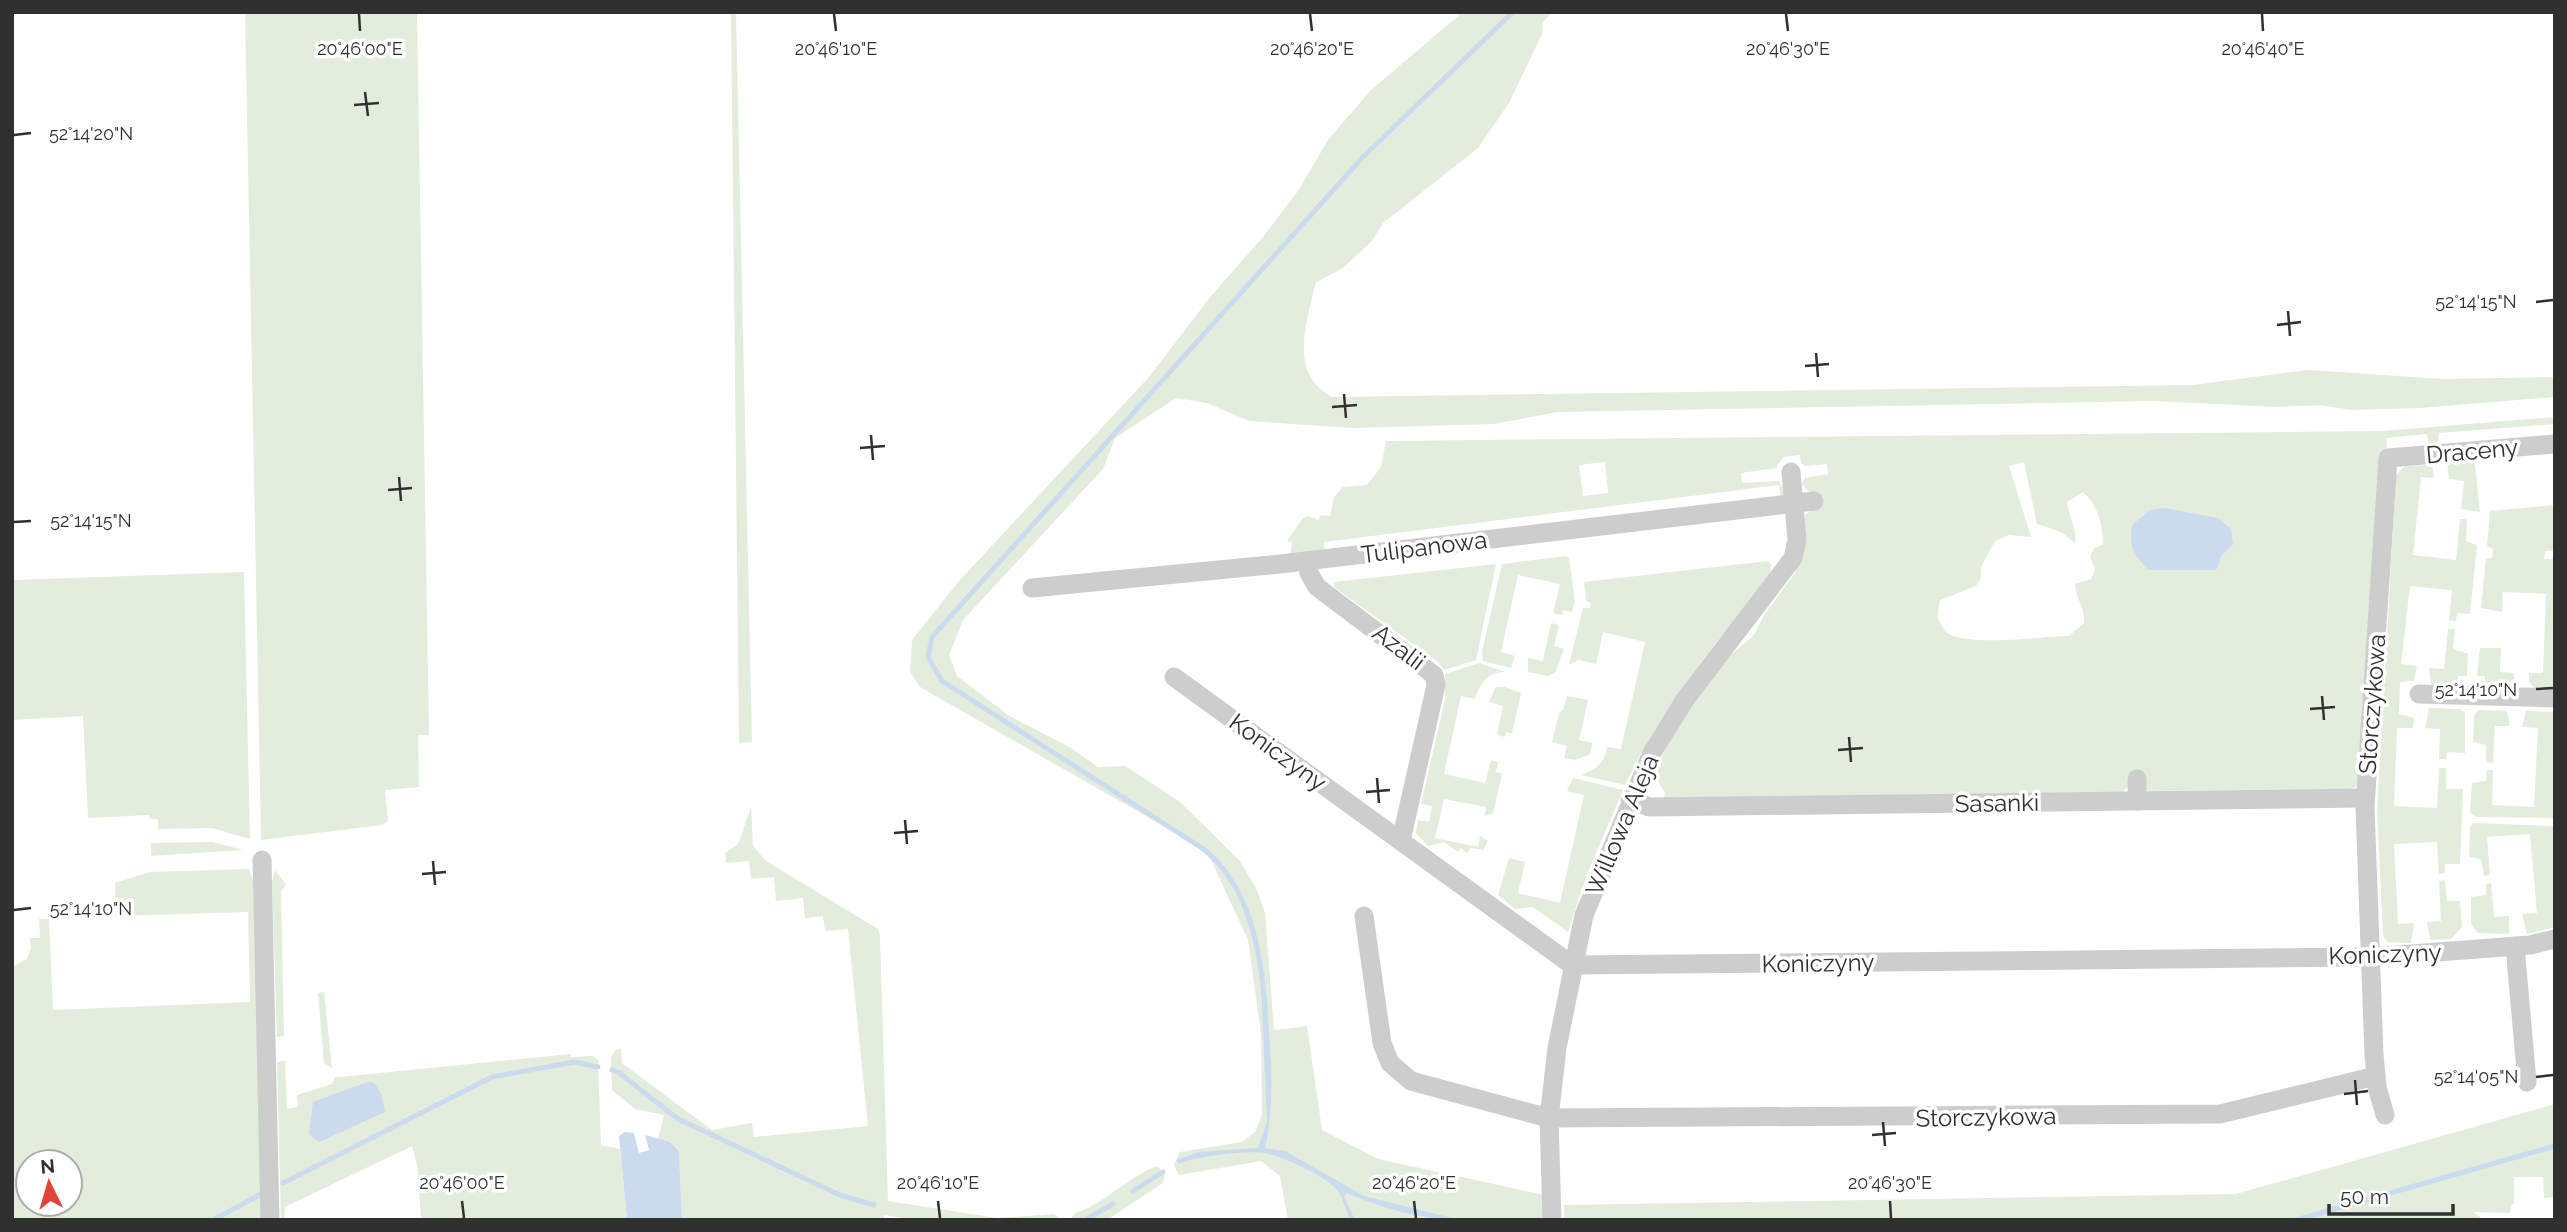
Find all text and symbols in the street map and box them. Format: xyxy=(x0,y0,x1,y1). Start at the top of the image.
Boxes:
text: 20°46'00"E xyxy=(317,38,403,59)
text: 20°46'10"E xyxy=(795,38,877,59)
text: 20°46'20"E xyxy=(1270,38,1354,59)
text: 20°46'30"E xyxy=(1746,38,1830,59)
text: 20°46'40"E xyxy=(2221,38,2305,59)
text: 52°14'20"N xyxy=(49,123,133,144)
text: 52°14'15"N xyxy=(2435,291,2517,312)
street label: Draceny xyxy=(2425,433,2519,469)
text: 52°14'15"N xyxy=(50,510,132,531)
street label: Tulipanowa xyxy=(1359,525,1489,569)
street label: Azalii xyxy=(1367,618,1431,676)
street label: Storczykowa xyxy=(2353,633,2391,775)
text: 52°14'10"N xyxy=(2435,679,2517,700)
street label: Koniczyny xyxy=(1224,707,1332,797)
street label: Willowa Aleja xyxy=(1579,750,1665,900)
street label: Sasanki xyxy=(1955,788,2039,818)
text: 52°14'10"N xyxy=(50,898,132,919)
street label: Koniczyny xyxy=(2328,938,2442,970)
street label: Koniczyny xyxy=(1761,948,1875,978)
text: 52°14'05"N xyxy=(2434,1066,2518,1087)
street label: Storczykowa xyxy=(1915,1101,2057,1133)
north arrow xyxy=(14,1148,84,1218)
text: N xyxy=(39,1154,56,1178)
text: 20°46'00"E xyxy=(419,1172,505,1193)
text: 20°46'10"E xyxy=(897,1172,979,1193)
text: 20°46'20"E xyxy=(1372,1172,1456,1193)
text: 20°46'30"E xyxy=(1848,1172,1932,1193)
scale bar xyxy=(2329,1172,2453,1216)
text: 50 m xyxy=(2340,1184,2389,1209)

